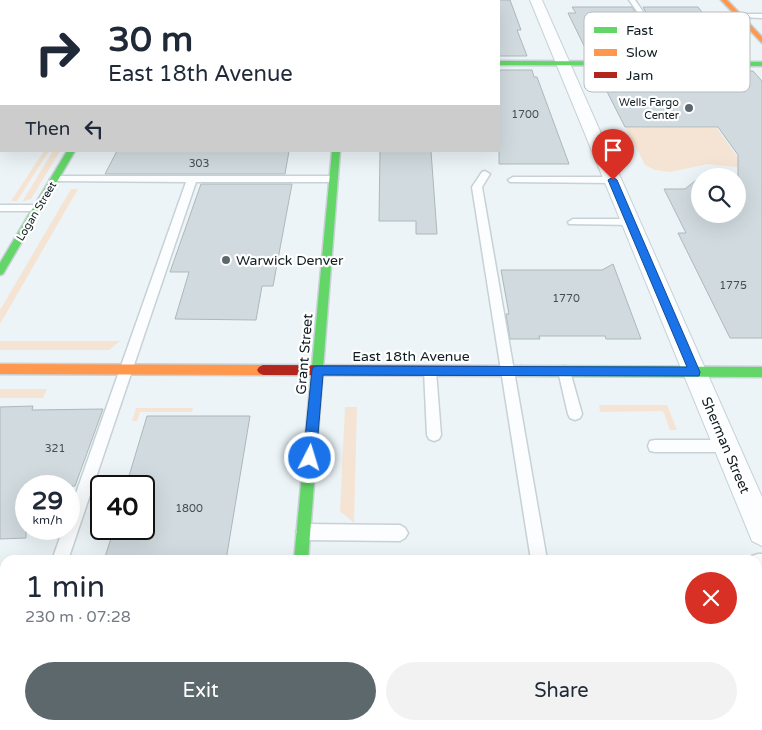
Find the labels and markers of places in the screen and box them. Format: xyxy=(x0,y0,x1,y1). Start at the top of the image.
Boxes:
place label: Wells Fargo Center xyxy=(619,96,680,122)
marker: Wells Fargo Center xyxy=(683,102,695,114)
pin xyxy=(592,129,634,180)
place label: Warwick Denver xyxy=(236,252,344,269)
marker: Warwick Denver xyxy=(220,254,232,266)

